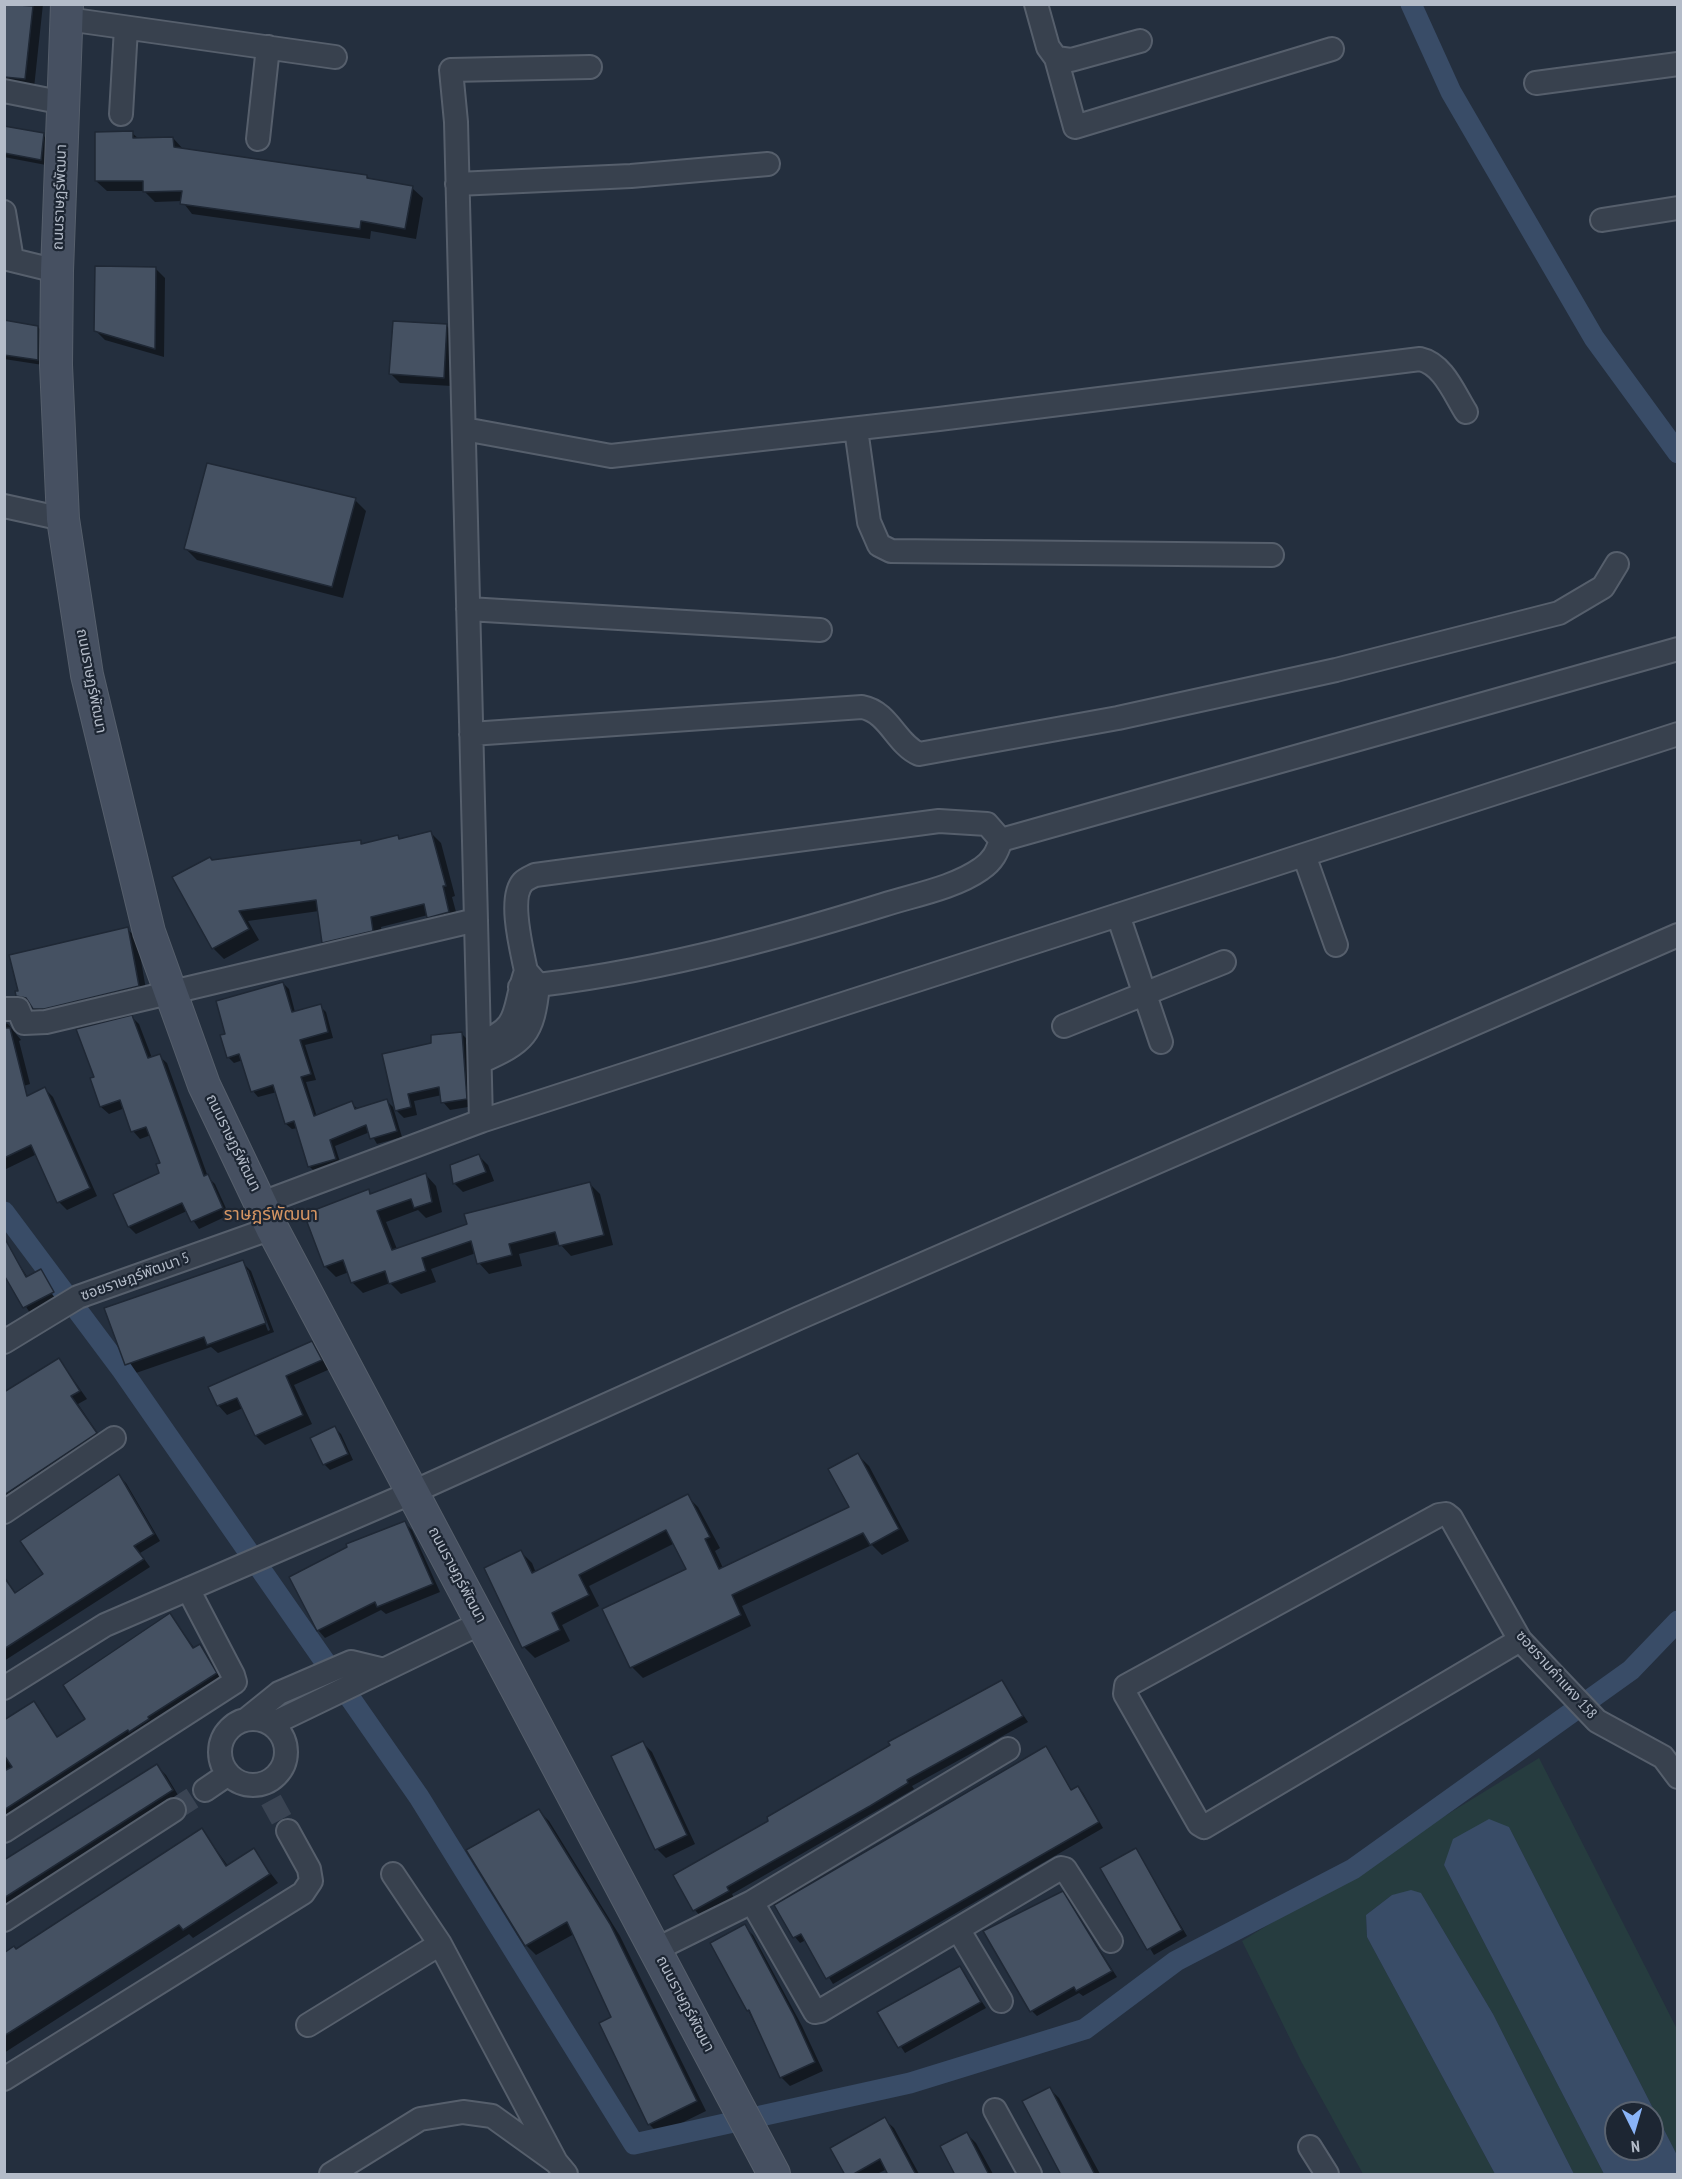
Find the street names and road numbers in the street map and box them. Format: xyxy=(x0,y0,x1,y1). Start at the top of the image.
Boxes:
street label: ถนนราษฏร์พัฒนา xyxy=(49,144,71,250)
street label: ถนนราษฏร์พัฒนา xyxy=(72,627,110,735)
street label: ถนนราษฏร์พัฒนา xyxy=(202,1091,264,1195)
street label: ซอยราษฎร์พัฒนา 5 xyxy=(78,1249,192,1305)
street label: ถนนราษฏร์พัฒนา xyxy=(424,1524,490,1626)
street label: ซอยรามคำแหง 158 xyxy=(1512,1627,1600,1723)
street label: ถนนราษฏร์พัฒนา xyxy=(652,1953,718,2055)

